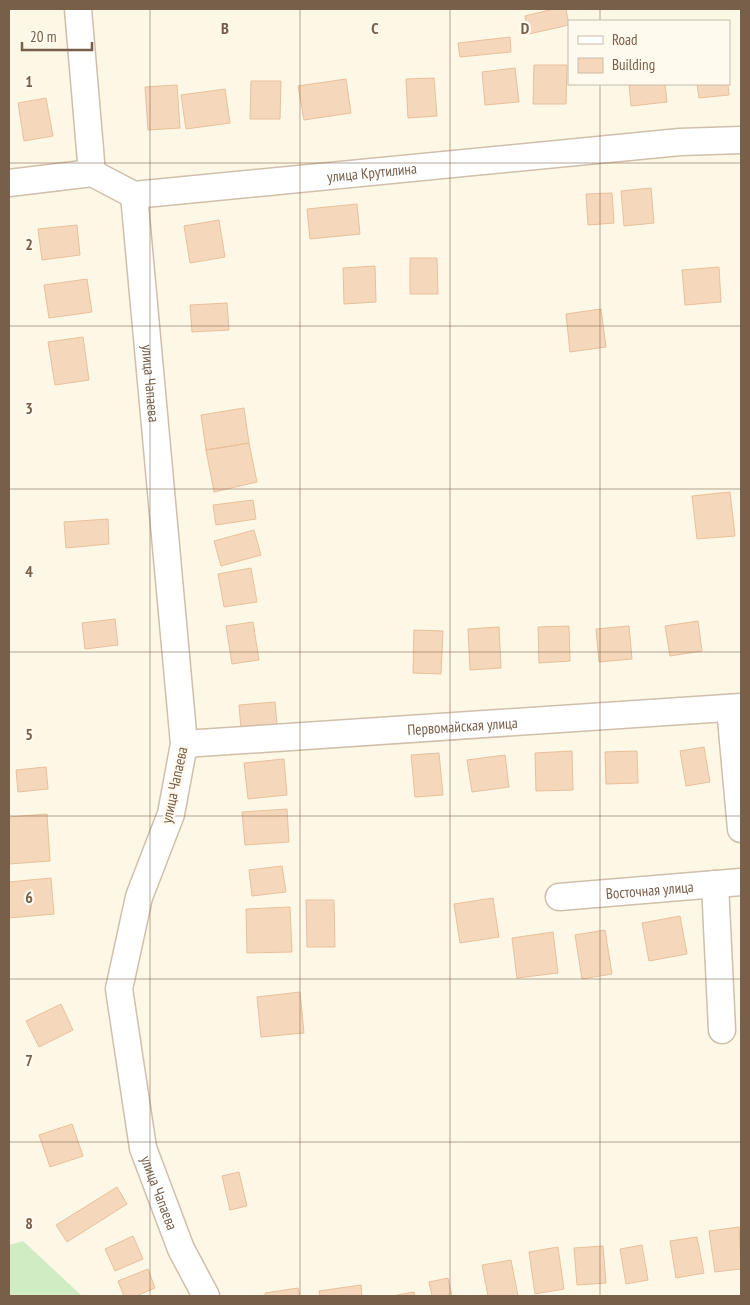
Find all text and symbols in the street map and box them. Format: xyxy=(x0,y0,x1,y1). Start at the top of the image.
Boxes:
text: B xyxy=(221,18,229,38)
text: C xyxy=(371,18,379,38)
text: D xyxy=(521,18,530,38)
scale bar xyxy=(22,20,92,52)
legend xyxy=(568,20,730,85)
text: 20 m xyxy=(30,27,56,46)
text: Road xyxy=(612,30,638,49)
text: Building xyxy=(612,55,655,74)
text: 1 xyxy=(25,71,33,91)
street label: улица Крутилина xyxy=(326,158,418,186)
text: 2 xyxy=(25,234,33,254)
street label: улица Чапаева xyxy=(138,343,164,423)
text: 3 xyxy=(25,398,33,418)
text: 4 xyxy=(25,561,33,581)
street label: Первомайская улица xyxy=(407,712,518,739)
text: 5 xyxy=(25,724,33,744)
street label: улица Чапаева xyxy=(157,745,191,825)
street label: Восточная улица xyxy=(605,876,694,903)
text: 6 xyxy=(25,887,33,907)
text: 7 xyxy=(25,1050,33,1070)
street label: улица Чапаева xyxy=(137,1153,182,1232)
text: 8 xyxy=(25,1213,33,1233)

